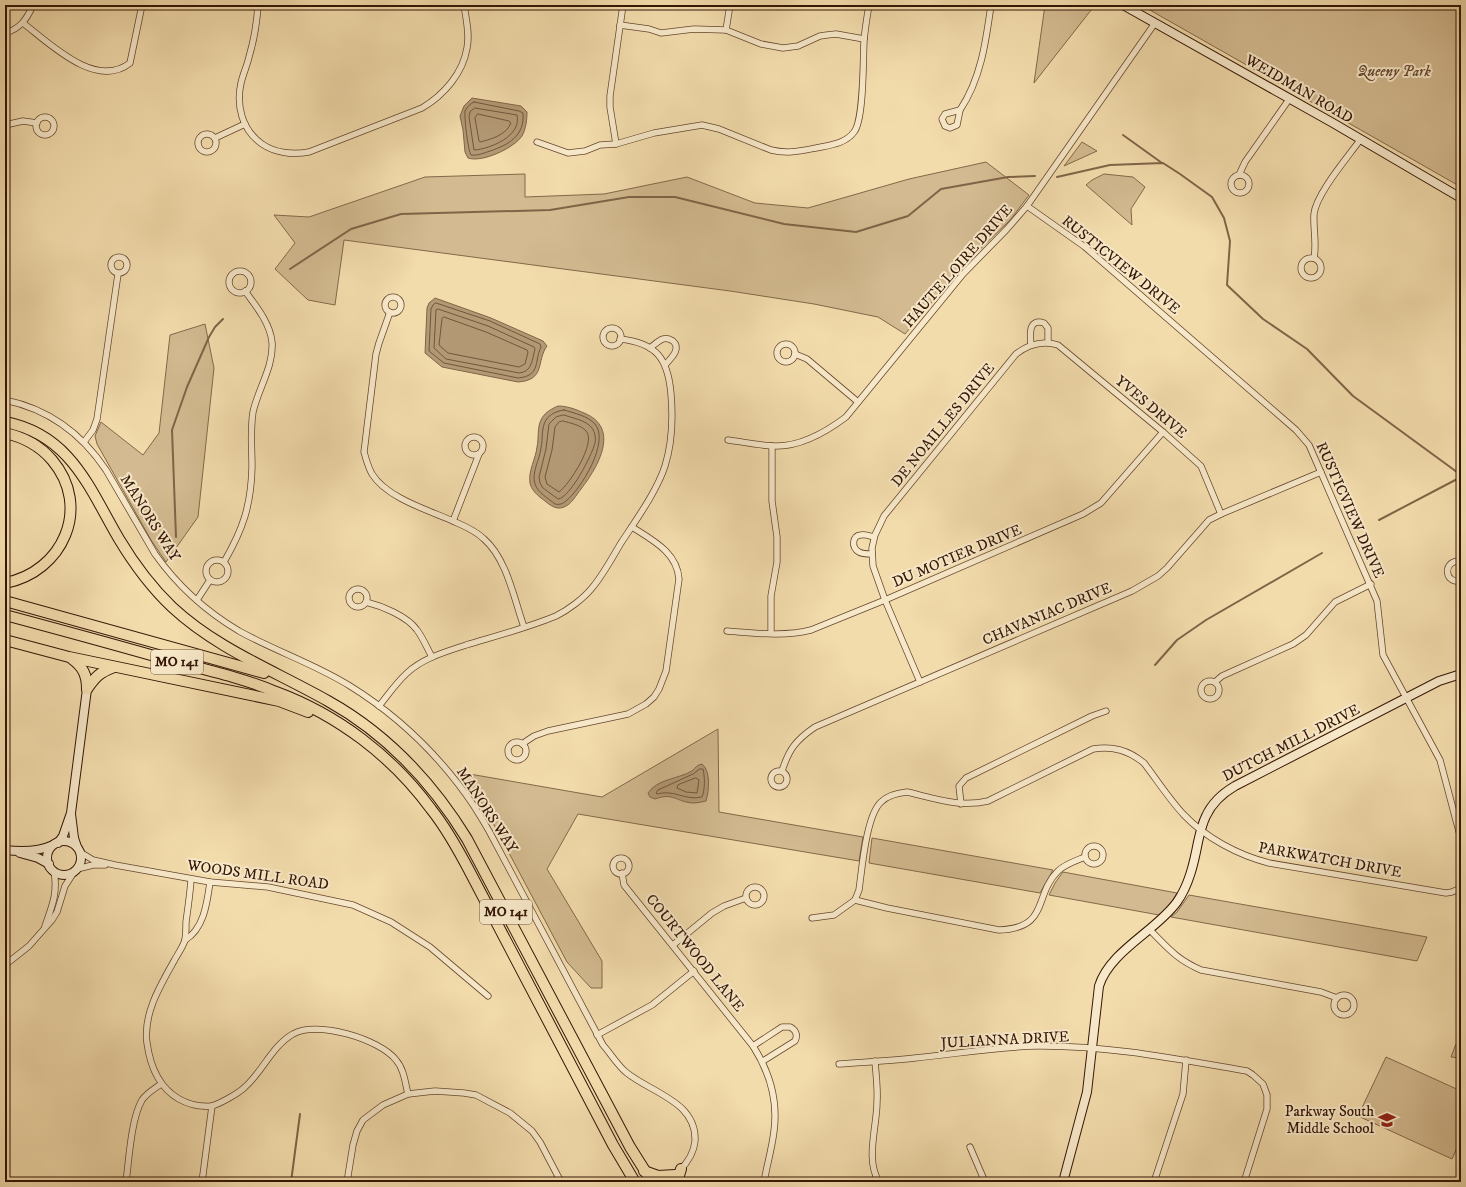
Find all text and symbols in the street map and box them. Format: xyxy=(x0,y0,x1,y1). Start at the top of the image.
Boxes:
street label: WEIDMAN ROAD xyxy=(1241,50,1356,128)
park label: Queeny Park xyxy=(1357,62,1431,81)
street label: HAUTE LOIRE DRIVE xyxy=(899,200,1017,332)
street label: RUSTICVIEW DRIVE xyxy=(1058,211,1184,319)
street label: DE NOAILLES DRIVE xyxy=(887,359,999,491)
street label: YVES DRIVE xyxy=(1111,371,1191,443)
street label: RUSTICVIEW DRIVE xyxy=(1311,439,1389,581)
street label: MANORS WAY xyxy=(116,471,185,565)
street label: DU MOTIER DRIVE xyxy=(889,520,1025,592)
street label: CHAVANIAC DRIVE xyxy=(980,578,1115,650)
road number: MO 141 xyxy=(151,650,203,674)
street label: DUTCH MILL DRIVE xyxy=(1219,700,1363,786)
street label: MANORS WAY xyxy=(452,763,522,857)
street label: PARKWATCH DRIVE xyxy=(1257,838,1403,882)
street label: WOODS MILL ROAD xyxy=(185,856,330,894)
street label: COURTWOOD LANE xyxy=(642,890,749,1016)
road number: MO 141 xyxy=(480,900,532,924)
street label: JULIANNA DRIVE xyxy=(938,1027,1070,1053)
place label: Parkway South Middle School xyxy=(1285,1102,1374,1138)
school or university icon: Parkway South Middle School xyxy=(1377,1110,1397,1130)

